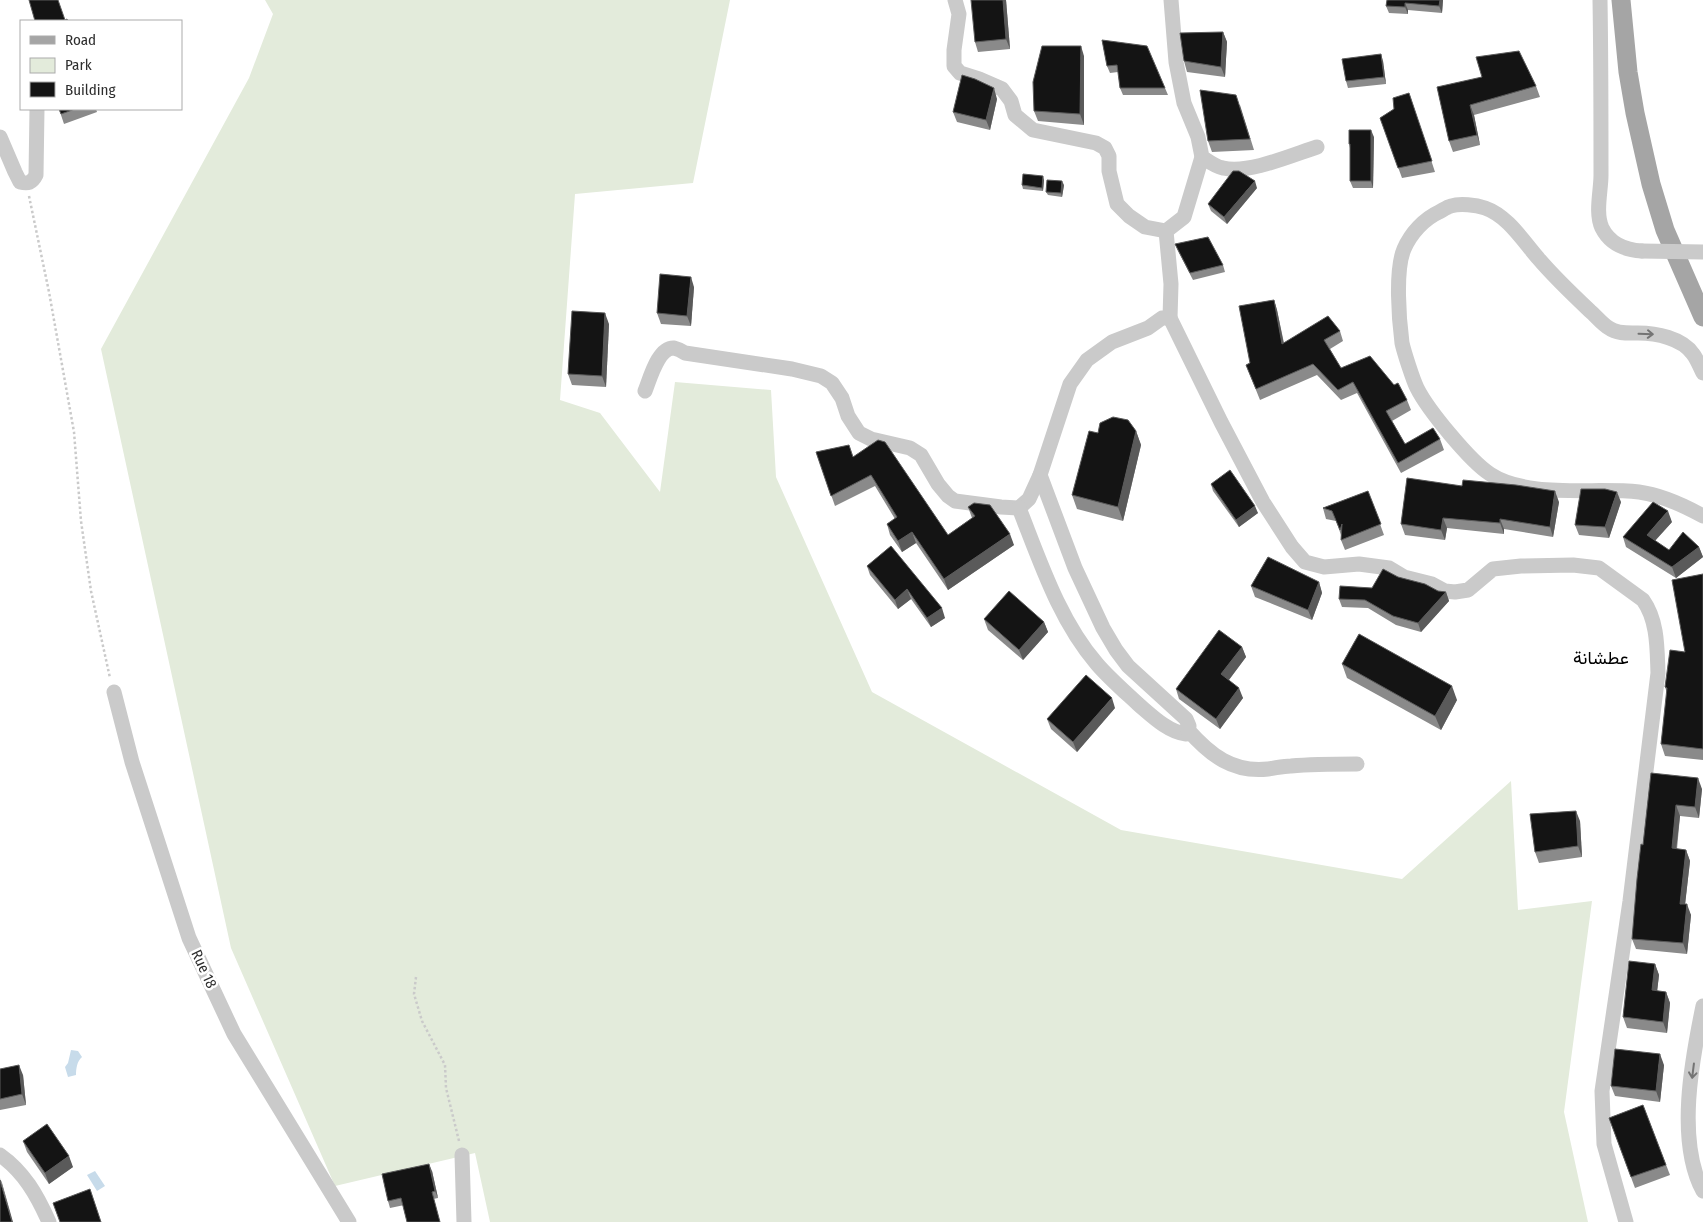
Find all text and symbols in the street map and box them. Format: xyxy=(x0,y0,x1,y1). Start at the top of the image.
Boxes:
legend xyxy=(20,20,182,110)
text: Road xyxy=(65,31,96,49)
text: Park xyxy=(65,56,92,74)
text: Building xyxy=(65,81,116,99)
one-way arrow xyxy=(1638,329,1654,338)
district label: عطشانة xyxy=(1573,647,1629,669)
street label: Rue 18 xyxy=(187,947,221,991)
one-way arrow xyxy=(1688,1063,1698,1079)

